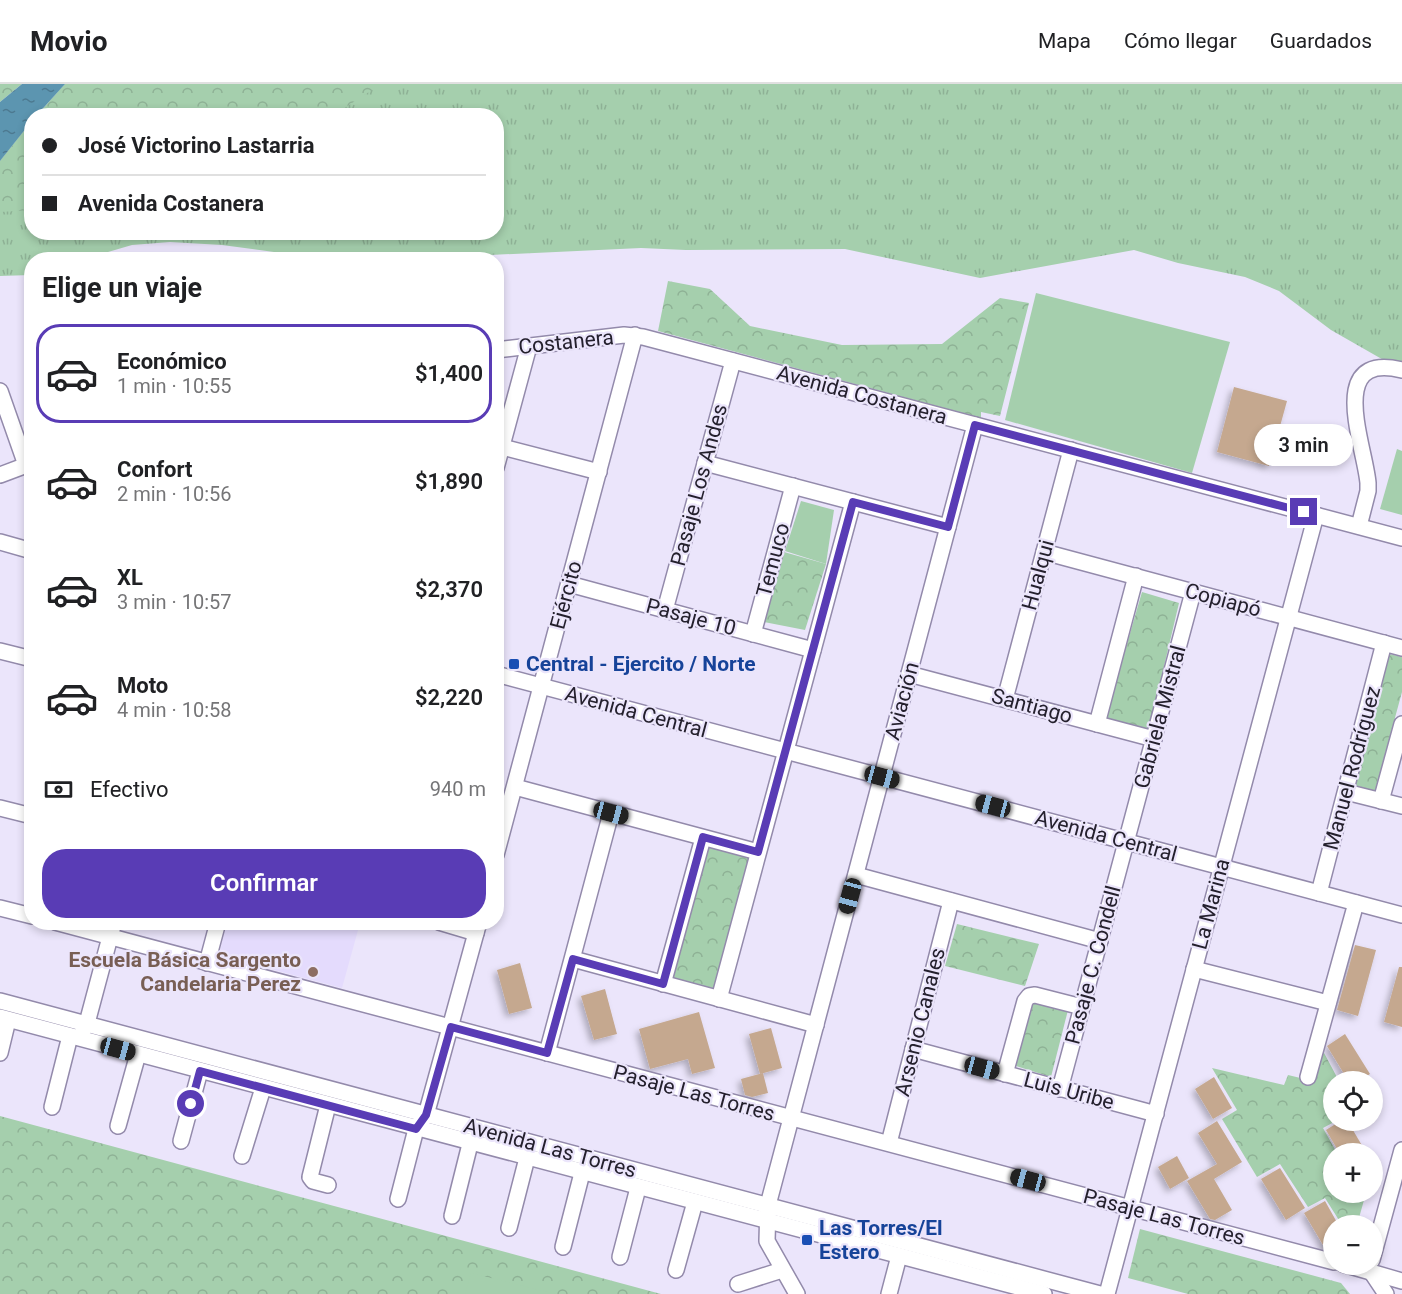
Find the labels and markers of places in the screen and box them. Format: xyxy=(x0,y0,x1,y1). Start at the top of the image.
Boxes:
place label: Central - Ejercito / Norte xyxy=(526,652,756,676)
marker: Central - Ejercito / Norte xyxy=(507,657,521,671)
place label: Escuela Básica Sargento Candelaria Perez xyxy=(69,948,301,996)
marker: Escuela Básica Sargento Candelaria Perez xyxy=(306,965,320,979)
place label: Las Torres/El Estero xyxy=(819,1216,943,1264)
marker: Las Torres/El Estero xyxy=(800,1233,814,1247)

